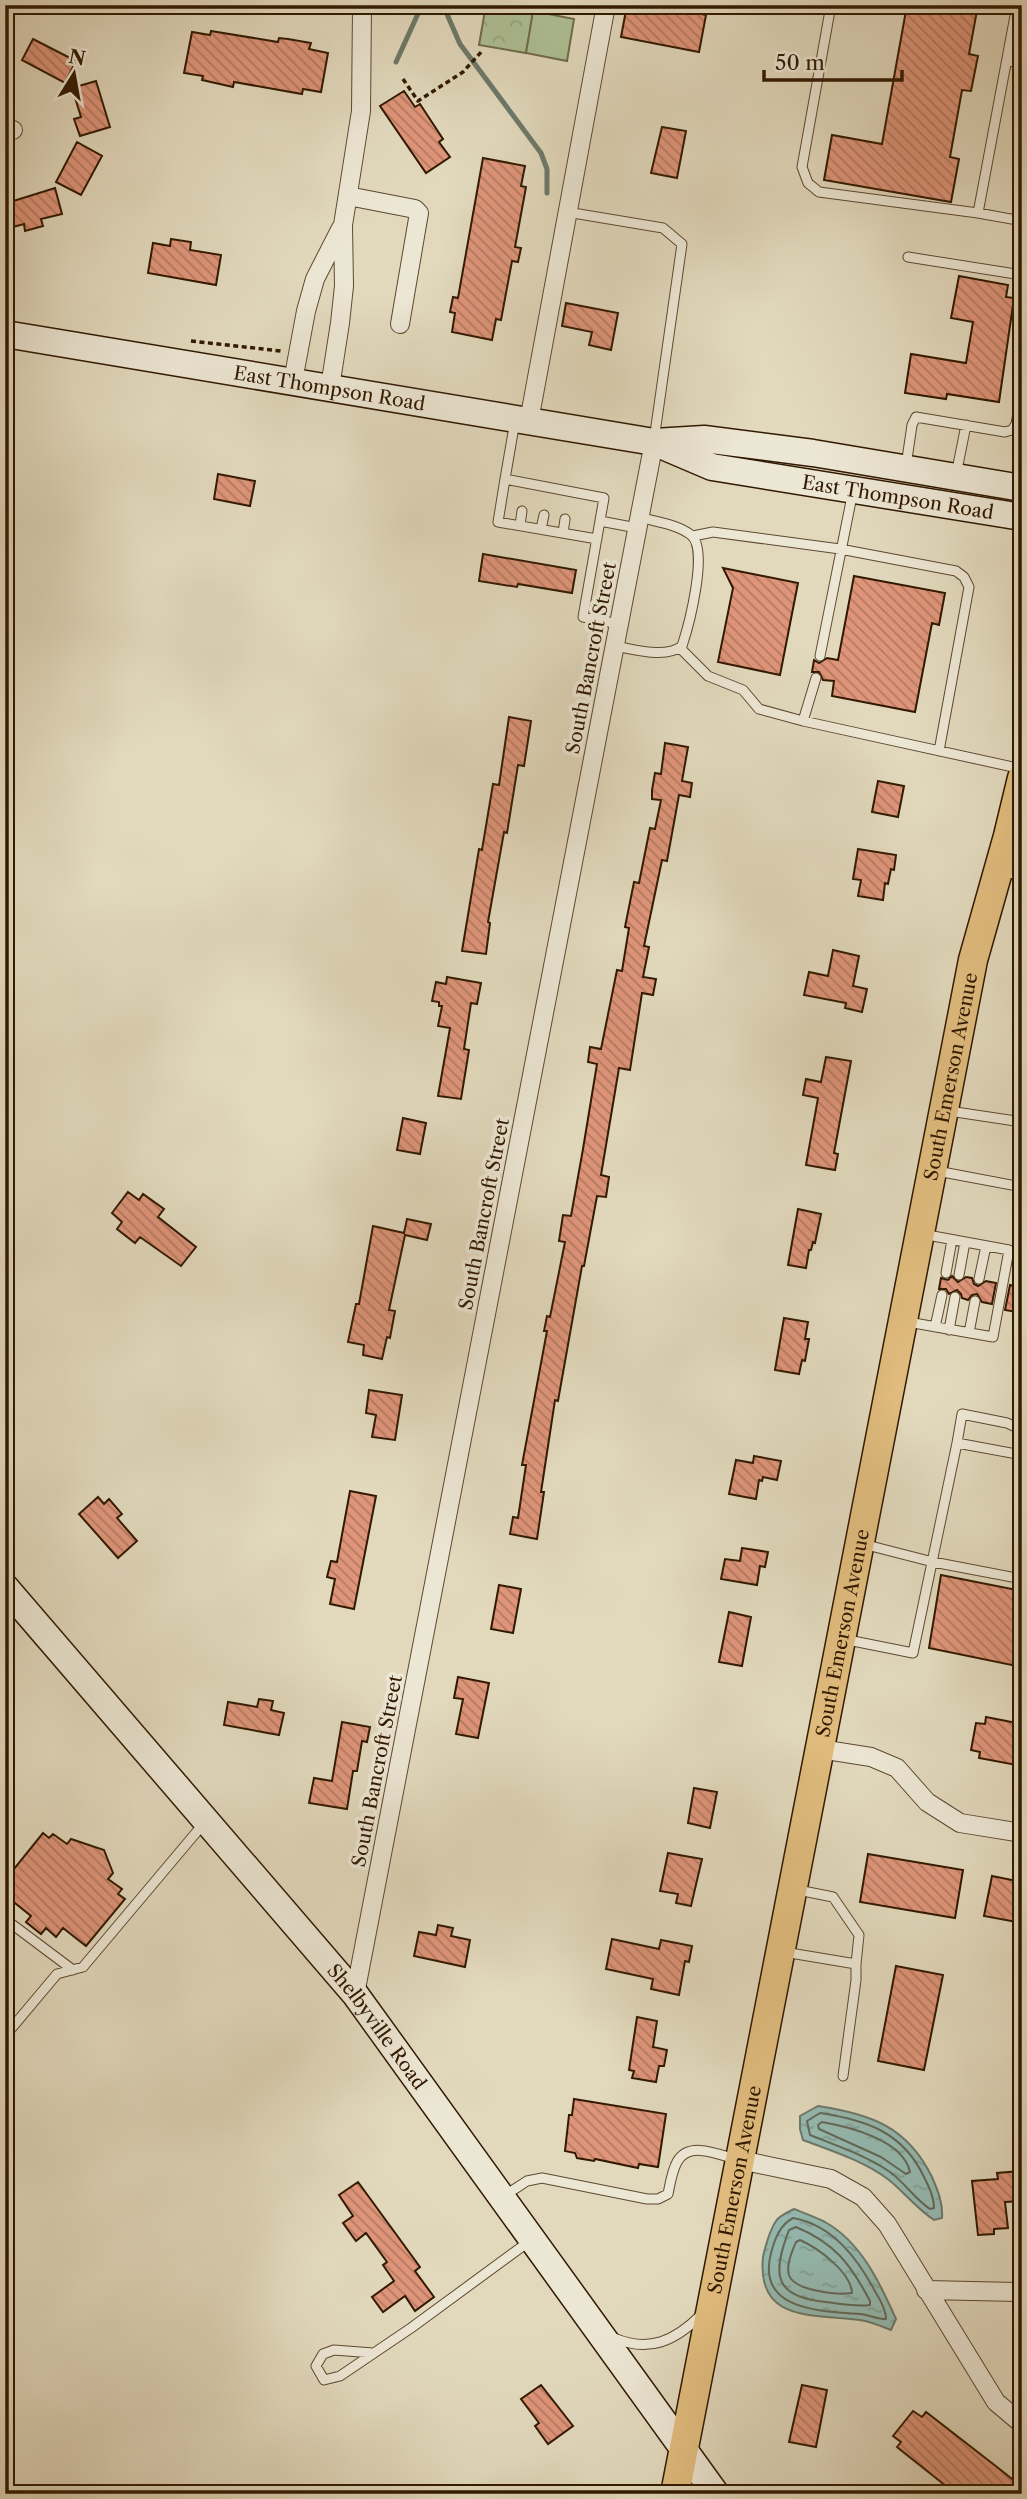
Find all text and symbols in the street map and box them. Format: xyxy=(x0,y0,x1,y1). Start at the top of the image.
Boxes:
north arrow xyxy=(38,38,108,108)
scale bar xyxy=(764,38,903,82)
text: N xyxy=(67,45,87,71)
text: 50 m xyxy=(775,50,825,75)
street label: East Thompson Road xyxy=(232,361,427,415)
street label: East Thompson Road xyxy=(800,470,996,524)
street label: South Bancroft Street xyxy=(561,560,621,756)
street label: South Emerson Avenue xyxy=(919,970,982,1183)
street label: South Bancroft Street xyxy=(454,1116,514,1312)
street label: South Emerson Avenue xyxy=(811,1527,874,1739)
street label: South Bancroft Street xyxy=(347,1673,407,1869)
street label: Shelbyville Road xyxy=(323,1959,432,2094)
street label: South Emerson Avenue xyxy=(703,2084,766,2296)

